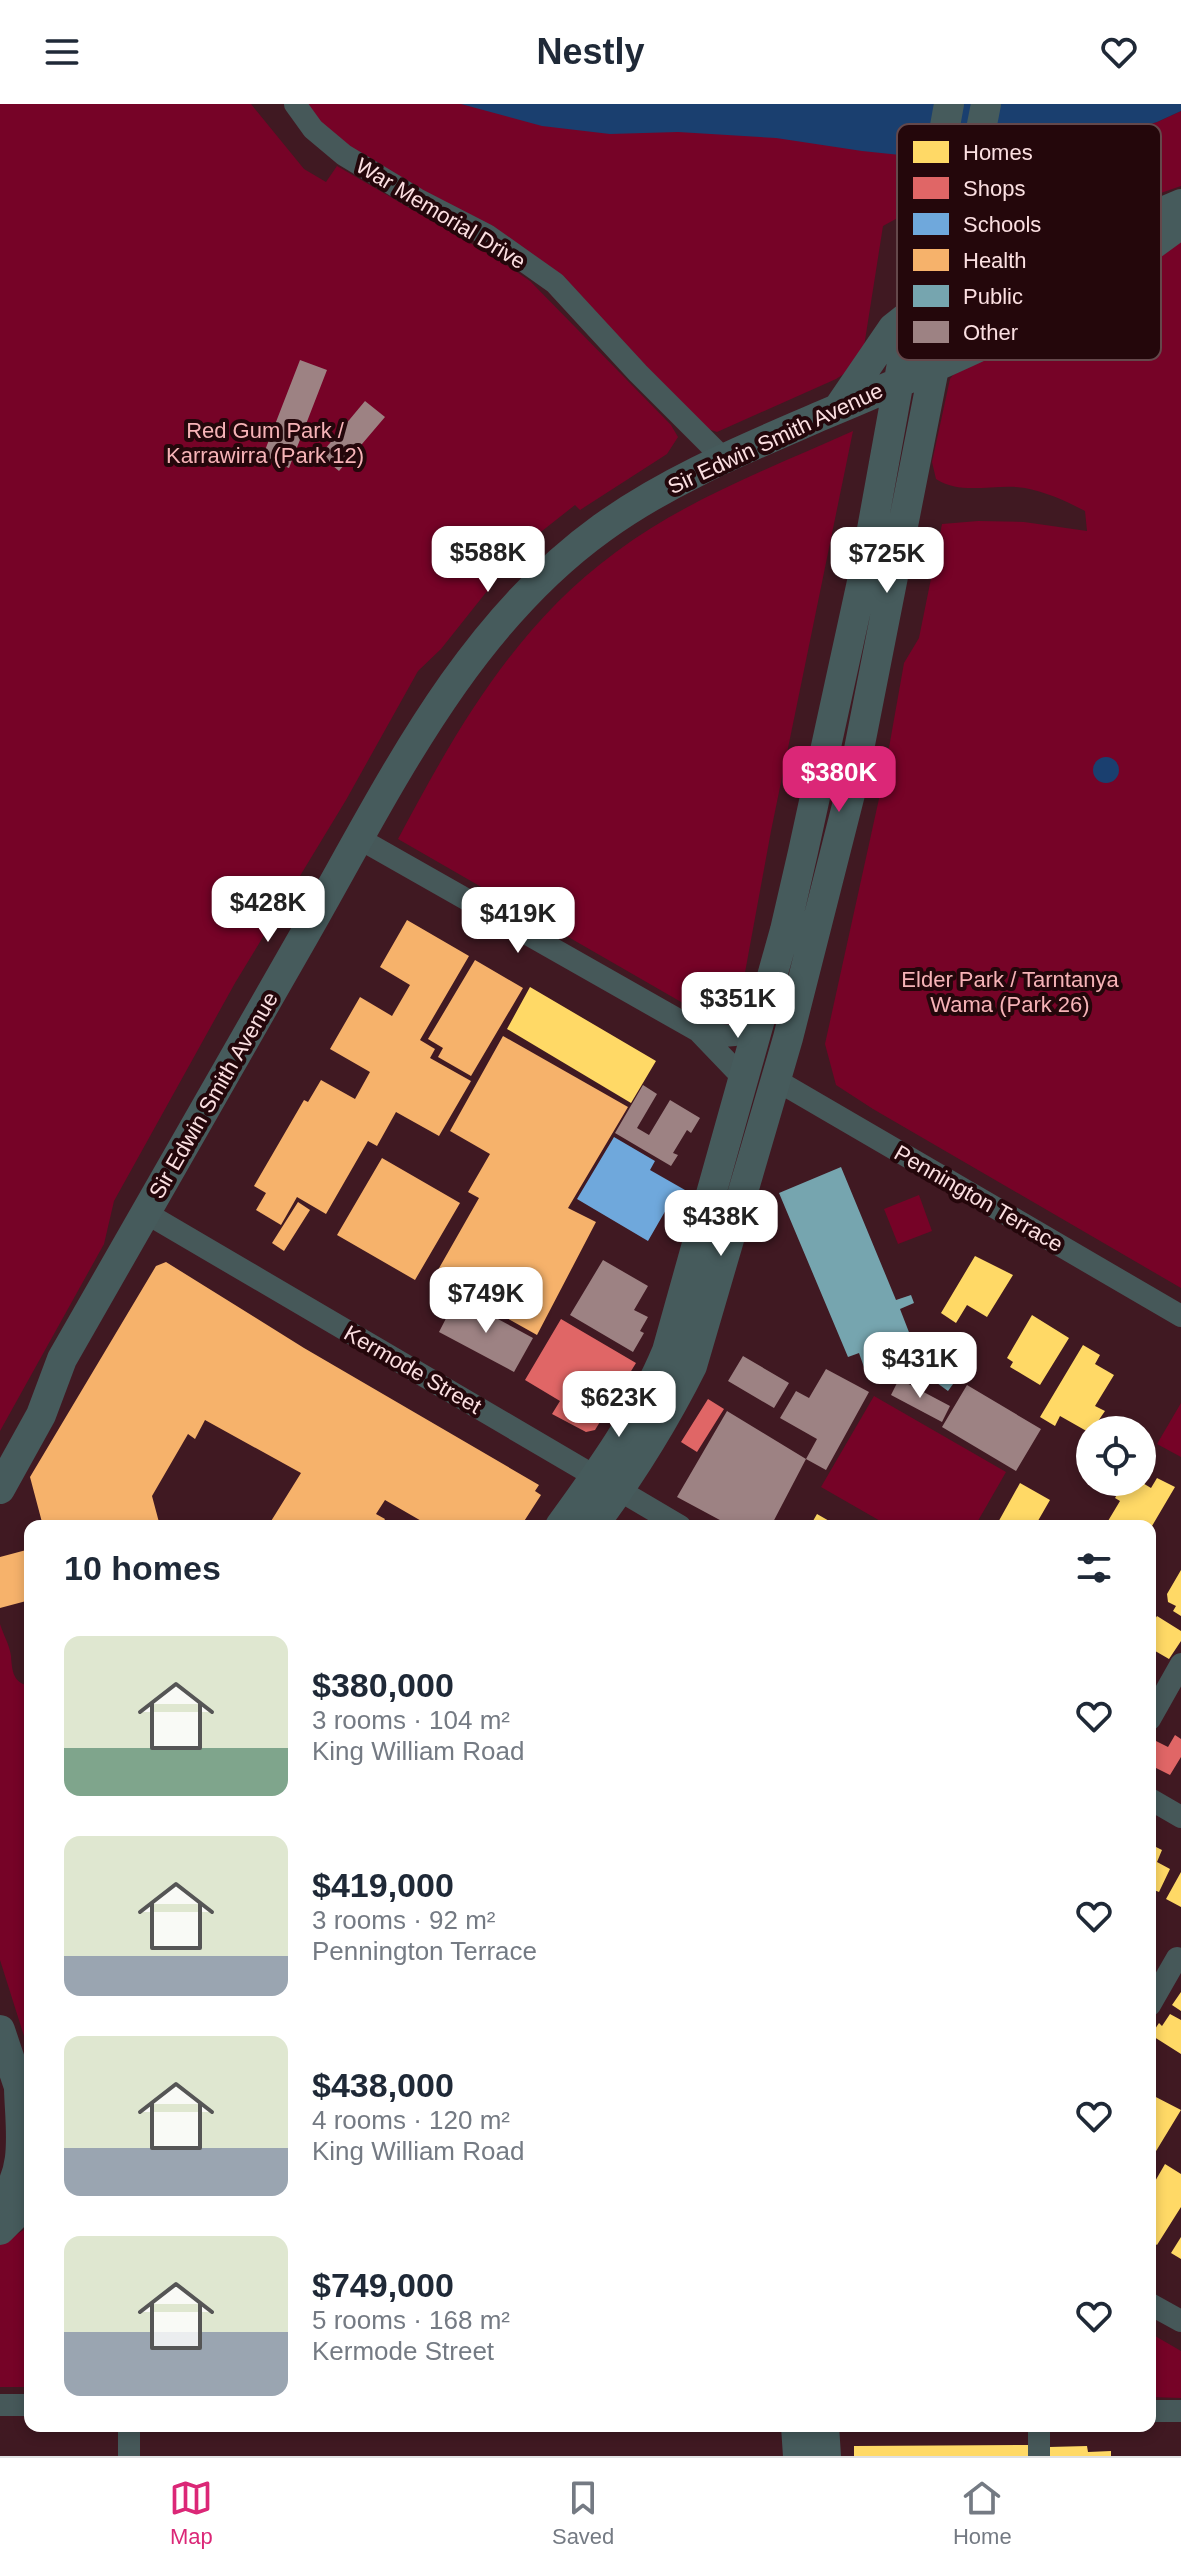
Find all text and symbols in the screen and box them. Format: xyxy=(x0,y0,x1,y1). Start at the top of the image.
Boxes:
icon: menu xyxy=(40,30,84,74)
icon: heart xyxy=(1097,30,1141,74)
text: Nestly xyxy=(536,31,645,72)
legend xyxy=(897,124,1161,360)
text: Homes xyxy=(963,140,1033,165)
street label: War Memorial Drive xyxy=(351,153,530,274)
text: Shops xyxy=(963,176,1025,201)
text: Schools xyxy=(963,212,1041,237)
text: Health xyxy=(963,248,1027,273)
text: Public xyxy=(963,284,1023,309)
text: Other xyxy=(963,320,1018,345)
street label: Sir Edwin Smith Avenue xyxy=(664,378,887,499)
park label: Red Gum Park / Karrawirra (Park 12) xyxy=(166,418,364,468)
pin: $588K xyxy=(432,526,544,594)
pin: $725K xyxy=(831,527,943,595)
text: $588K xyxy=(450,537,526,567)
text: $725K xyxy=(849,538,925,568)
pin: $380K xyxy=(783,746,895,814)
text: $380K xyxy=(801,757,877,787)
pin: $428K xyxy=(212,876,324,944)
text: $428K xyxy=(230,887,306,917)
pin: $419K xyxy=(462,887,574,955)
text: $419K xyxy=(480,898,556,928)
park label: Elder Park / Tarntanya Wama (Park 26) xyxy=(901,967,1119,1017)
pin: $351K xyxy=(682,972,794,1040)
text: $351K xyxy=(700,983,776,1013)
street label: Sir Edwin Smith Avenue xyxy=(144,988,283,1203)
street label: Pennington Terrace xyxy=(890,1140,1067,1257)
pin: $438K xyxy=(665,1190,777,1258)
text: $438K xyxy=(683,1201,759,1231)
pin: $749K xyxy=(430,1267,542,1335)
text: $749K xyxy=(448,1278,524,1308)
street label: Kermode Street xyxy=(340,1320,486,1419)
pin: $431K xyxy=(864,1332,976,1400)
text: $431K xyxy=(882,1343,958,1373)
pin: $623K xyxy=(563,1371,675,1439)
text: $623K xyxy=(581,1382,657,1412)
map controls xyxy=(1076,1416,1156,1496)
button: locate xyxy=(1076,1416,1156,1496)
icon: filters xyxy=(1072,1546,1116,1590)
text: 10 homes xyxy=(64,1549,221,1587)
text: $380,000 xyxy=(312,1666,454,1704)
icon: home xyxy=(128,1668,224,1764)
icon: heart xyxy=(1072,1694,1116,1738)
text: 3 rooms · 104 m² xyxy=(312,1705,510,1735)
text: King William Road xyxy=(312,1736,524,1766)
text: $419,000 xyxy=(312,1866,454,1904)
icon: home xyxy=(128,1868,224,1964)
icon: heart xyxy=(1072,1894,1116,1938)
text: 3 rooms · 92 m² xyxy=(312,1905,496,1935)
text: Pennington Terrace xyxy=(312,1936,537,1966)
text: $438,000 xyxy=(312,2066,454,2104)
icon: home xyxy=(128,2068,224,2164)
icon: heart xyxy=(1072,2094,1116,2138)
text: 4 rooms · 120 m² xyxy=(312,2105,510,2135)
text: King William Road xyxy=(312,2136,524,2166)
text: $749,000 xyxy=(312,2266,454,2304)
icon: home xyxy=(128,2268,224,2364)
icon: heart xyxy=(1072,2294,1116,2338)
text: 5 rooms · 168 m² xyxy=(312,2305,510,2335)
text: Kermode Street xyxy=(312,2336,494,2366)
tab: Map xyxy=(169,2476,213,2550)
tab: Saved xyxy=(552,2476,614,2550)
tab: Home xyxy=(953,2476,1012,2550)

